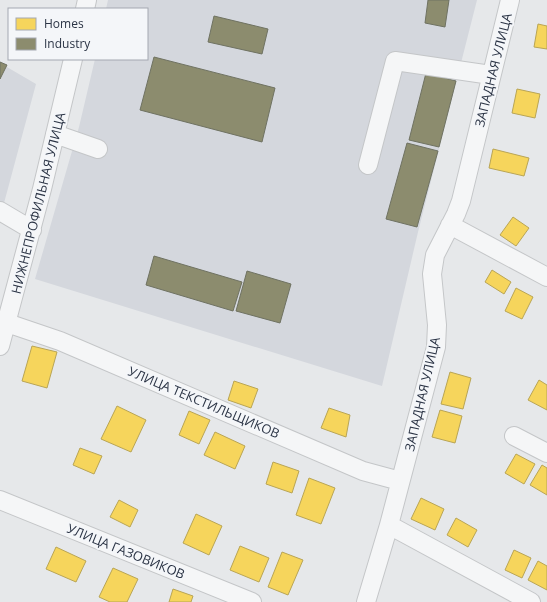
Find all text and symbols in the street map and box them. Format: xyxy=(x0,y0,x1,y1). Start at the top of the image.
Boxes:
legend xyxy=(8,8,148,60)
street label: ЗАПАДНАЯ УЛИЦА xyxy=(470,10,516,129)
text: Homes xyxy=(44,15,84,32)
text: Industry xyxy=(44,35,91,52)
street label: НИЖНЕПРОФИЛЬНАЯ УЛИЦА xyxy=(7,110,69,296)
street label: ЗАПАДНАЯ УЛИЦА xyxy=(400,334,444,453)
street label: УЛИЦА ТЕКСТИЛЬЩИКОВ xyxy=(125,362,283,442)
street label: УЛИЦА ГАЗОВИКОВ xyxy=(64,519,188,583)

